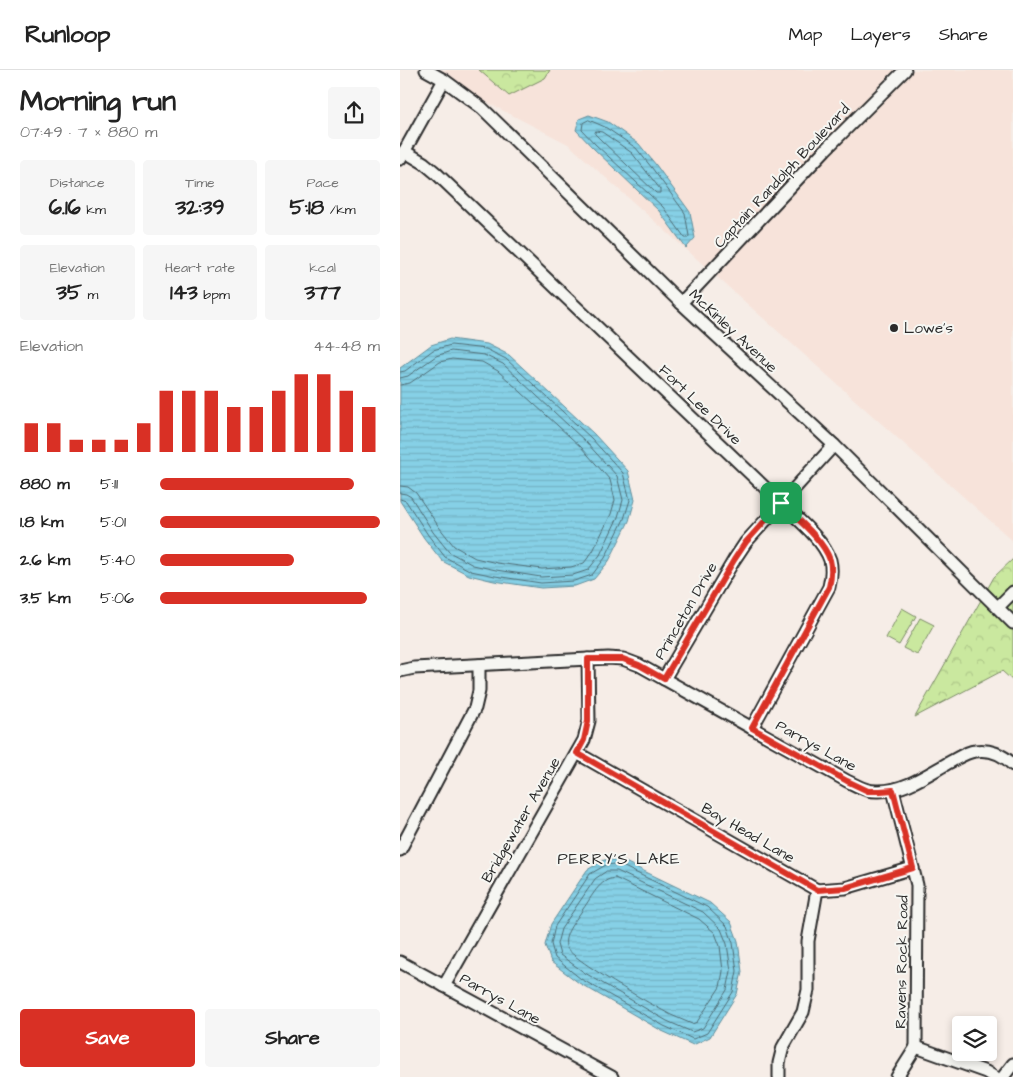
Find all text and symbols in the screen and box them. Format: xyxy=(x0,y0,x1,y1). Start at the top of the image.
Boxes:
text: Runloop xyxy=(25,18,110,52)
text: Map xyxy=(788,22,822,47)
text: Layers xyxy=(850,22,911,47)
text: Share xyxy=(939,22,988,47)
text: Morning run xyxy=(20,82,176,121)
button: share xyxy=(328,87,380,139)
street label: Captain Randolph Boulevard xyxy=(709,99,855,253)
text: 07:49 · 7 × 880 m xyxy=(20,121,158,143)
text: Distance xyxy=(50,173,105,193)
text: Time xyxy=(185,173,215,193)
text: Pace xyxy=(306,173,339,193)
text: 6.16 xyxy=(49,193,81,222)
text: 32:39 xyxy=(176,193,224,222)
text: 5:18 xyxy=(290,193,324,222)
text: km xyxy=(81,200,106,220)
text: /km xyxy=(324,200,356,220)
text: Elevation xyxy=(50,258,105,278)
text: Heart rate xyxy=(165,258,235,278)
text: kcal xyxy=(309,258,336,278)
text: 35 xyxy=(56,278,82,307)
text: 143 xyxy=(170,278,198,307)
text: 377 xyxy=(304,278,341,307)
street label: McKinley Avenue xyxy=(683,284,782,378)
text: m xyxy=(82,285,98,305)
text: bpm xyxy=(198,285,230,305)
place label: Lowe's xyxy=(904,318,953,339)
marker: Lowe's xyxy=(888,322,900,334)
text: Elevation xyxy=(20,335,83,357)
text: 44–48 m xyxy=(313,335,380,357)
street label: Fort Lee Drive xyxy=(654,360,746,450)
text: 880 m xyxy=(20,473,70,495)
text: 5:11 xyxy=(100,473,118,495)
pin xyxy=(760,482,802,524)
icon: arrive xyxy=(767,489,795,517)
text: 1.8 km xyxy=(20,511,63,533)
text: 5:01 xyxy=(100,511,126,533)
text: 2.6 km xyxy=(20,549,70,571)
text: 5:40 xyxy=(100,549,135,571)
street label: Princeton Drive xyxy=(650,558,722,664)
text: 3.5 km xyxy=(20,587,70,609)
text: 5:06 xyxy=(100,587,134,609)
street label: Parrys Lane xyxy=(771,715,860,778)
street label: Bridgewater Avenue xyxy=(476,753,566,887)
street label: Bay Head Lane xyxy=(697,798,799,869)
district label: PERRY'S LAKE xyxy=(558,848,680,870)
street label: Ravens Rock Road xyxy=(890,895,914,1029)
street label: Parrys Lane xyxy=(455,968,544,1031)
button: Save xyxy=(20,1009,195,1067)
button: Share xyxy=(205,1009,380,1067)
map controls xyxy=(952,1016,997,1061)
button: layers xyxy=(952,1016,997,1061)

